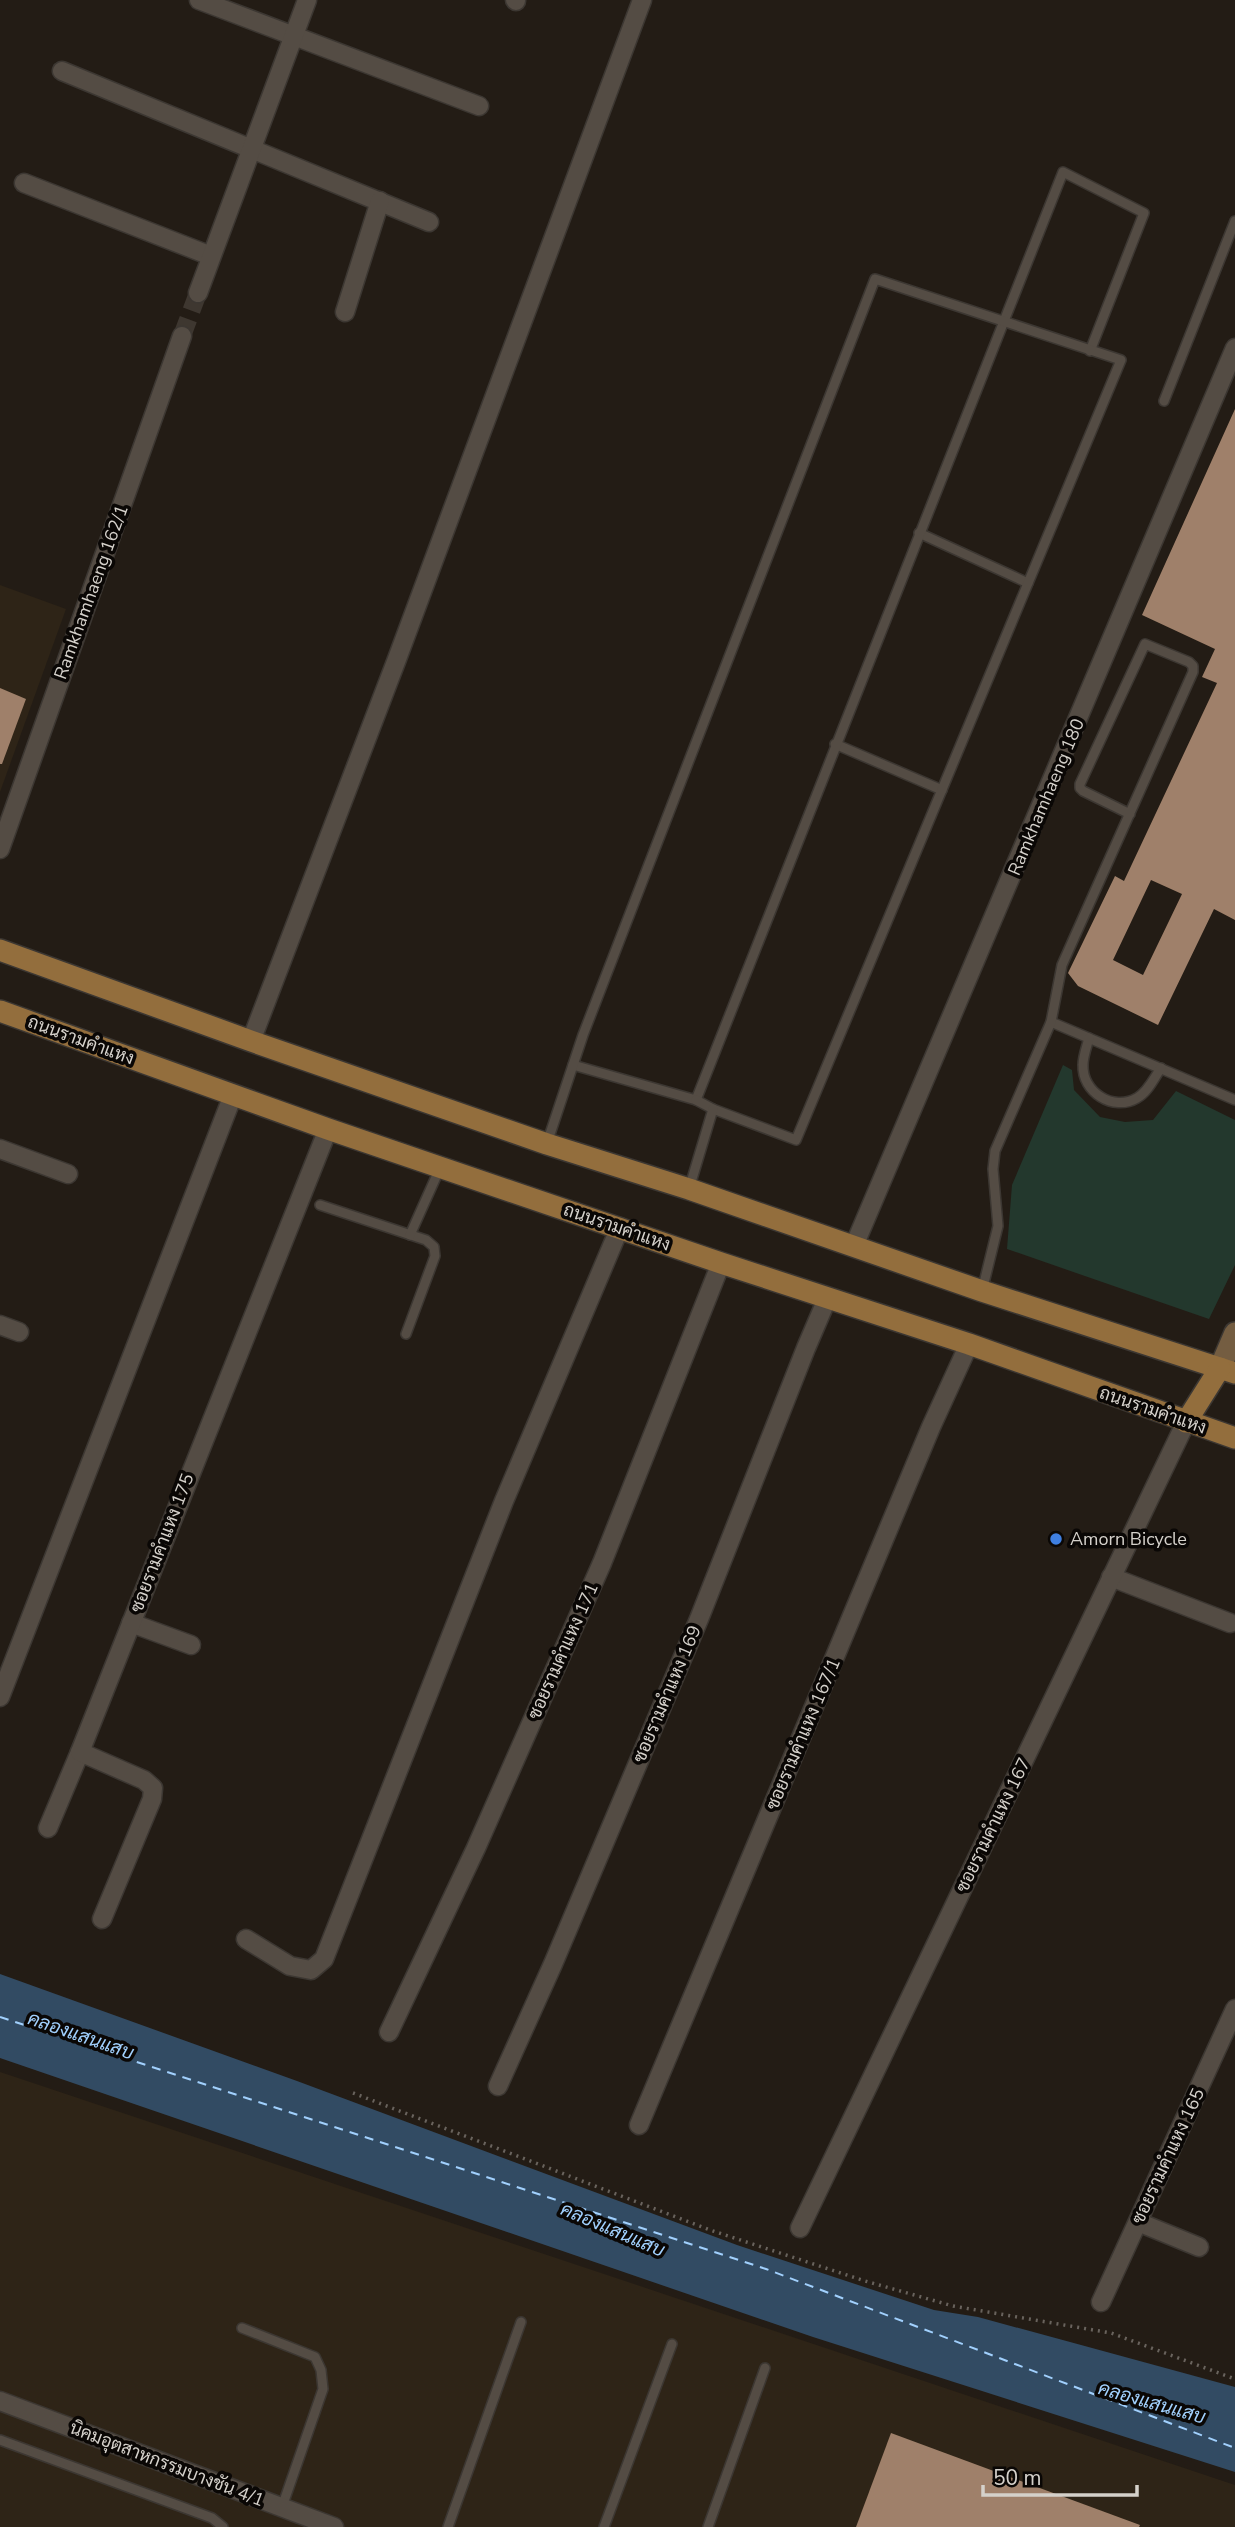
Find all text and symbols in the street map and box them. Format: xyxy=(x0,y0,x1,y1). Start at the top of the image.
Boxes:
street label: Ramkhamhaeng 162/1 xyxy=(48,501,134,683)
street label: Ramkhamhaeng 180 xyxy=(1002,715,1090,879)
street label: ถนนรามคำแหง xyxy=(25,1010,137,1070)
street label: ถนนรามคำแหง xyxy=(560,1198,674,1256)
street label: ถนนรามคำแหง xyxy=(1096,1381,1210,1439)
street label: ซอยรามคำแหง 175 xyxy=(124,1470,200,1616)
place label: Amorn Bicycle xyxy=(1070,1527,1187,1551)
marker: Amorn Bicycle xyxy=(1048,1531,1064,1547)
street label: ซอยรามคำแหง 171 xyxy=(522,1579,604,1723)
street label: ซอยรามคำแหง 169 xyxy=(627,1622,707,1766)
street label: ซอยรามคำแหง 167/1 xyxy=(760,1654,846,1814)
street label: ซอยรามคำแหง 167 xyxy=(950,1754,1036,1896)
water label: คลองแสนแสบ xyxy=(24,2006,137,2066)
street label: ซอยรามคำแหง 165 xyxy=(1126,2084,1210,2228)
water label: คลองแสนแสบ xyxy=(557,2196,669,2264)
water label: คลองแสนแสบ xyxy=(1095,2375,1208,2431)
street label: นิคมอุตสาหกรรมบางชัน 4/1 xyxy=(66,2416,268,2512)
scale bar xyxy=(983,2454,1137,2498)
text: 50 m xyxy=(993,2464,1042,2492)

